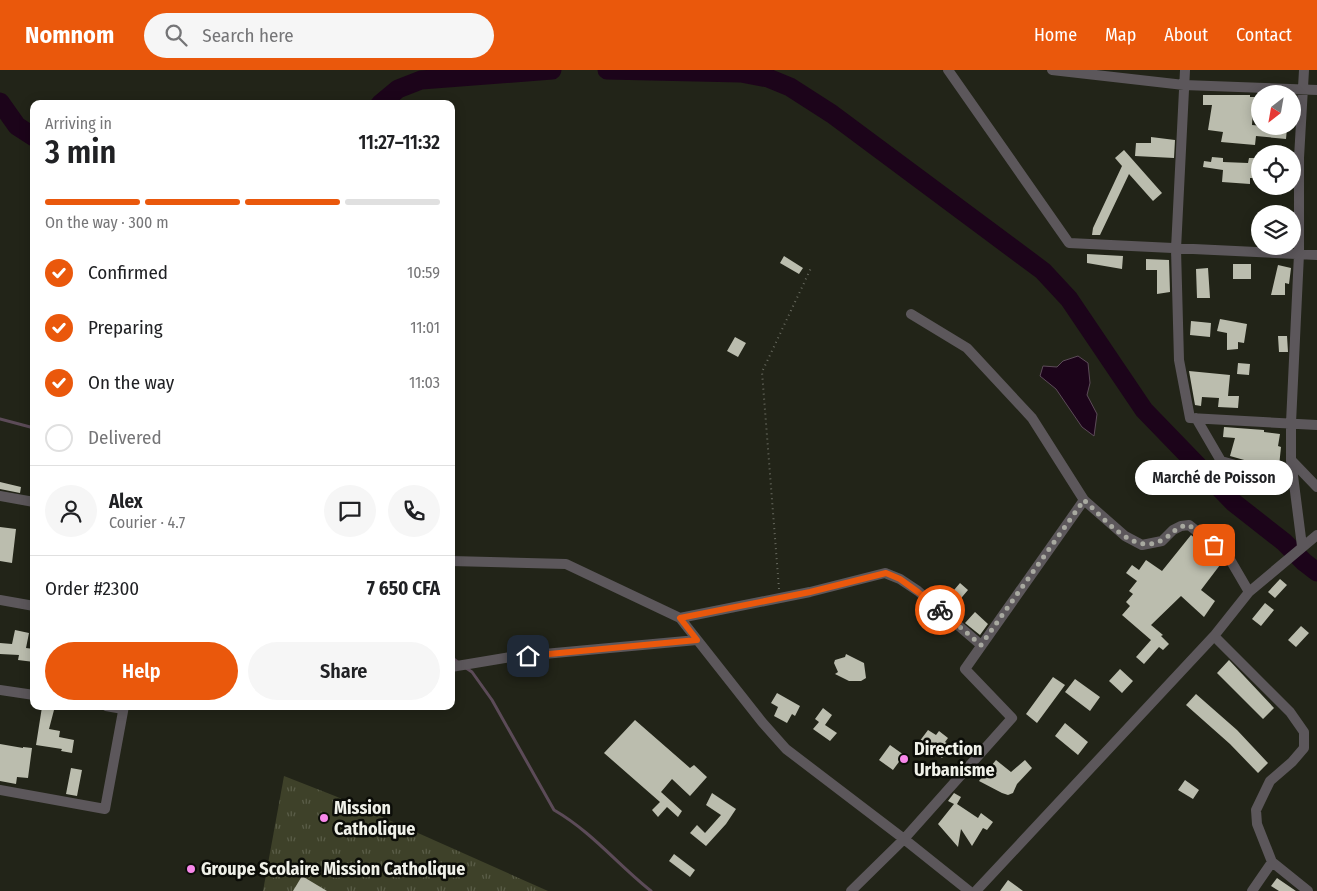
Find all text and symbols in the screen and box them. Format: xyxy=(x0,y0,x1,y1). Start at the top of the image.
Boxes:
search box xyxy=(144,13,494,58)
text: Nomnom xyxy=(25,21,114,49)
icon: search xyxy=(162,21,190,49)
text: Search here xyxy=(202,24,294,47)
text: Home xyxy=(1034,24,1077,46)
text: Map xyxy=(1105,24,1136,46)
text: About xyxy=(1164,24,1208,46)
text: Contact xyxy=(1236,24,1292,46)
north arrow xyxy=(1251,85,1301,135)
map controls xyxy=(1251,85,1301,255)
text: Arriving in xyxy=(45,114,112,133)
text: 11:27–11:32 xyxy=(358,131,440,154)
text: 3 min xyxy=(45,133,116,171)
button: locate xyxy=(1251,145,1301,195)
button: layers xyxy=(1251,205,1301,255)
text: On the way · 300 m xyxy=(45,213,168,232)
icon: check xyxy=(45,259,73,287)
text: Confirmed xyxy=(88,261,168,284)
text: 10:59 xyxy=(407,263,440,282)
icon: check xyxy=(45,314,73,342)
text: Preparing xyxy=(88,316,163,339)
text: 11:01 xyxy=(410,318,440,337)
icon: check xyxy=(45,369,73,397)
text: On the way xyxy=(88,371,174,394)
text: 11:03 xyxy=(409,373,440,392)
text: Delivered xyxy=(88,426,162,449)
callout: Marché de Poisson xyxy=(1135,460,1293,495)
text: Marché de Poisson xyxy=(1152,468,1276,487)
button: person xyxy=(45,485,97,537)
button: chat xyxy=(324,485,376,537)
button: phone xyxy=(388,485,440,537)
text: Alex xyxy=(109,490,143,513)
text: Courier · 4.7 xyxy=(109,513,185,532)
pin xyxy=(1193,524,1235,566)
icon: bag xyxy=(1200,531,1228,559)
text: Order #2300 xyxy=(45,577,139,600)
text: 7 650 CFA xyxy=(367,577,440,600)
courier xyxy=(915,585,965,635)
icon: bike xyxy=(926,596,954,624)
pin xyxy=(507,635,549,677)
button: Help xyxy=(45,642,238,700)
button: Share xyxy=(248,642,440,700)
icon: home xyxy=(514,642,542,670)
place label: Direction Urbanisme xyxy=(914,738,995,781)
marker: Direction Urbanisme xyxy=(898,753,910,765)
place label: Mission Catholique xyxy=(334,797,415,840)
marker: Mission Catholique xyxy=(318,812,330,824)
place label: Groupe Scolaire Mission Catholique xyxy=(201,858,465,880)
marker: Groupe Scolaire Mission Catholique xyxy=(185,863,197,875)

